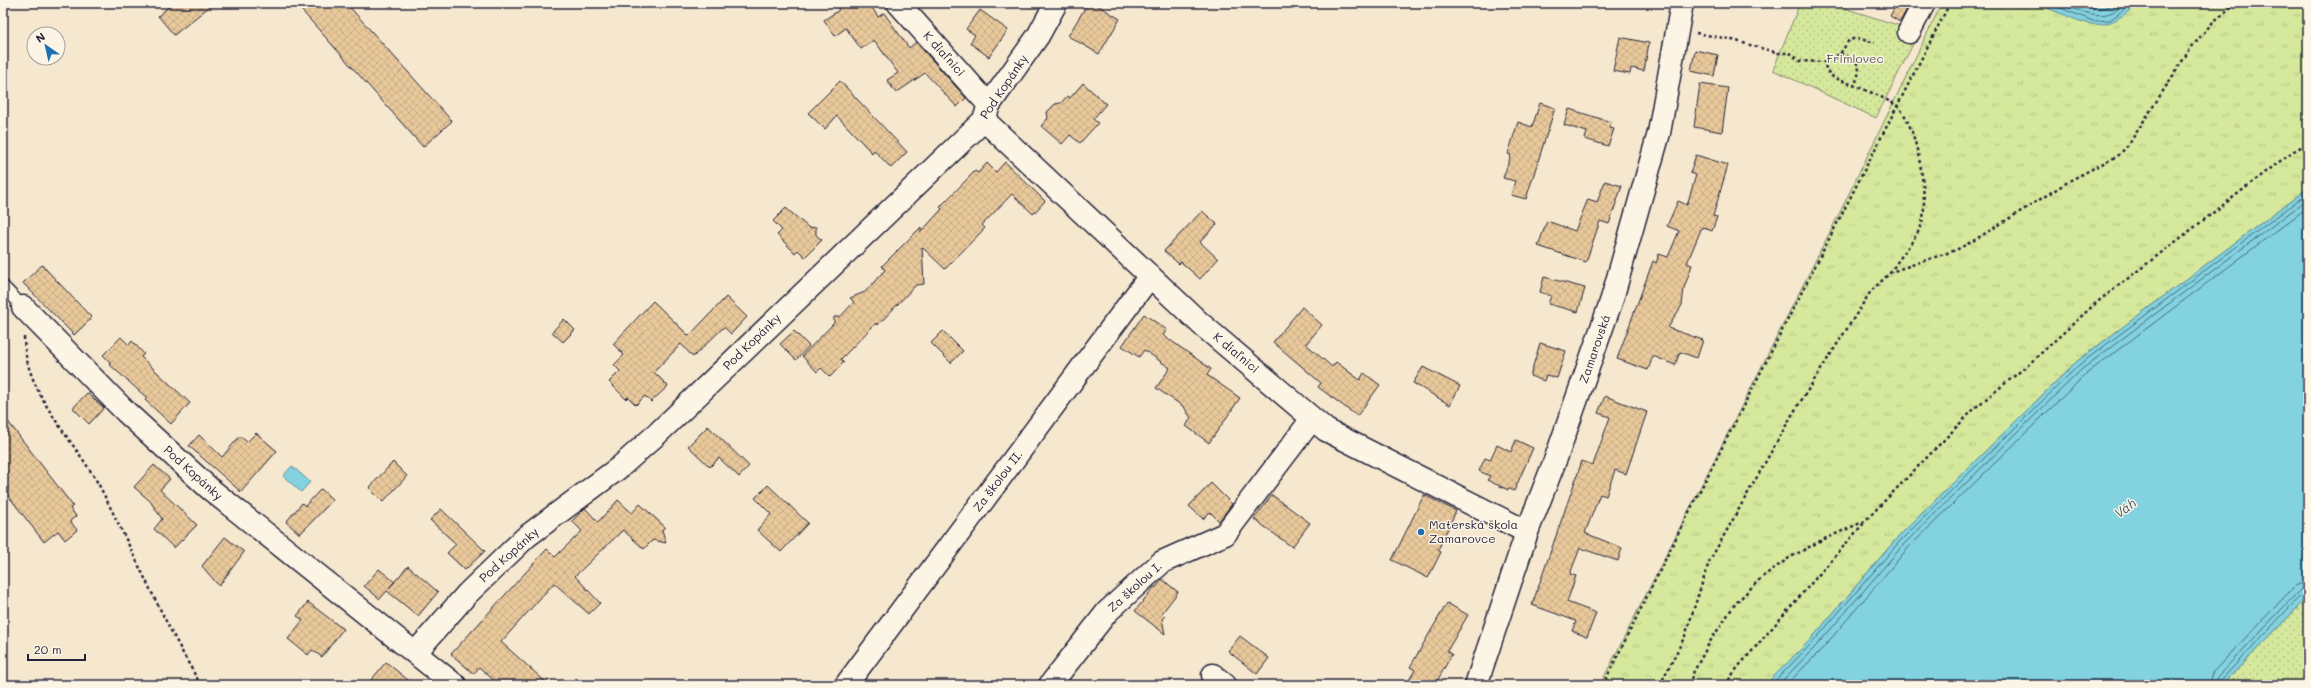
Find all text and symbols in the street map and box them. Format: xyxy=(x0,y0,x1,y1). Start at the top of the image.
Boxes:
north arrow xyxy=(26,26,66,66)
street label: K diaľnici xyxy=(920,27,969,79)
text: N xyxy=(32,29,48,46)
park label: Frimlovec xyxy=(1827,50,1883,66)
street label: Pod Kopánky xyxy=(976,51,1031,122)
street label: Pod Kopánky xyxy=(719,310,784,373)
street label: Zamarovská xyxy=(1575,312,1613,385)
street label: K diaľnici xyxy=(1210,328,1263,376)
street label: Pod Kopánky xyxy=(161,441,227,503)
street label: Za školou II. xyxy=(969,446,1026,514)
water label: Váh xyxy=(2110,494,2139,521)
place label: Materská škola Zamarovce xyxy=(1429,516,1518,546)
street label: Pod Kopánky xyxy=(475,523,541,585)
marker: Materská škola Zamarovce xyxy=(1416,527,1426,537)
street label: Za školou I. xyxy=(1104,558,1165,615)
scale bar xyxy=(28,636,85,662)
text: 20 m xyxy=(34,641,62,657)

